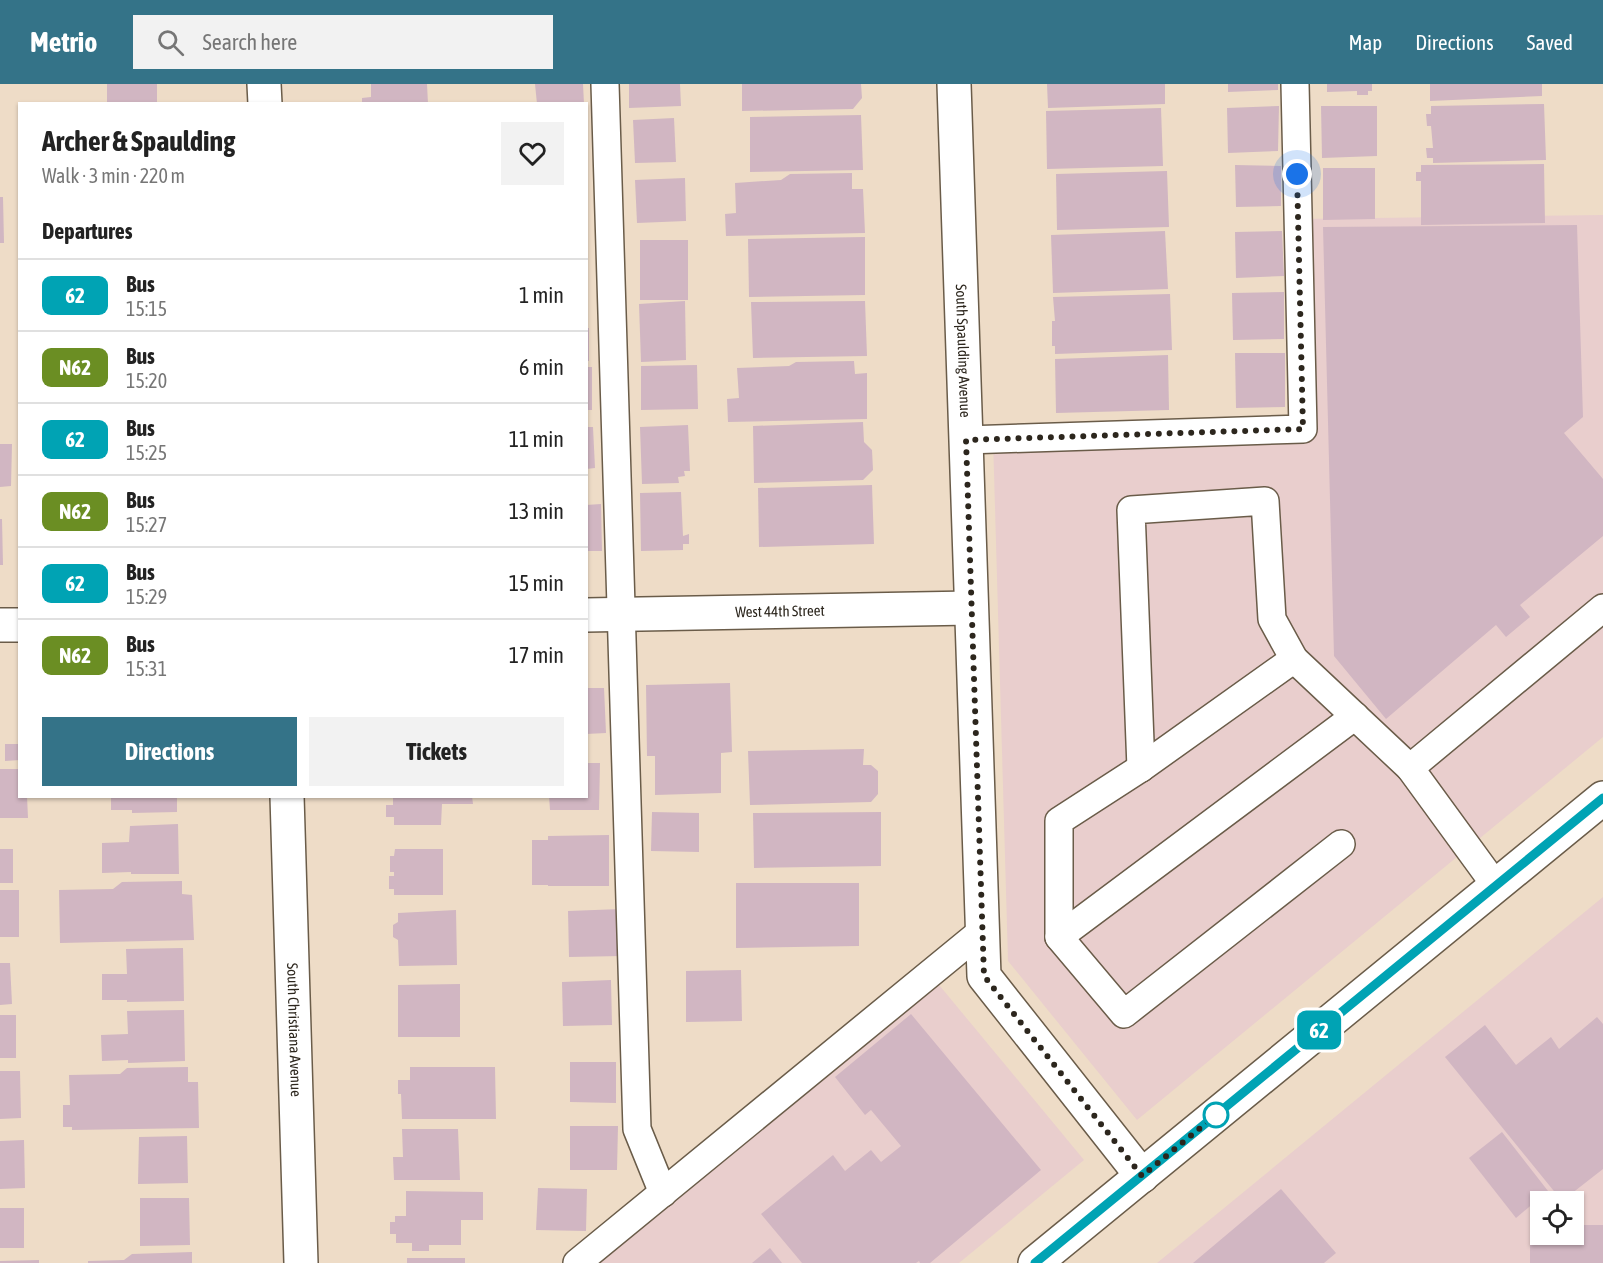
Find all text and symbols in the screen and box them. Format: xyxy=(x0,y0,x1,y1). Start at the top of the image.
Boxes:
search box xyxy=(133,15,553,69)
text: Metrio xyxy=(30,26,97,58)
icon: search xyxy=(154,26,187,59)
text: Search here xyxy=(202,29,297,55)
text: Map xyxy=(1348,30,1382,54)
text: Directions xyxy=(1415,30,1494,54)
text: Saved xyxy=(1527,30,1573,54)
button: heart xyxy=(501,122,564,185)
text: Archer & Spaulding xyxy=(42,125,235,157)
your location xyxy=(1282,159,1312,189)
text: Walk · 3 min · 220 m xyxy=(42,164,185,187)
text: Departures xyxy=(42,218,132,244)
text: Bus xyxy=(126,271,155,297)
text: 1 min xyxy=(519,282,564,308)
text: 62 xyxy=(65,283,85,307)
street label: South Spaulding Avenue xyxy=(953,284,974,418)
text: 15:15 xyxy=(126,297,167,320)
text: Bus xyxy=(126,343,155,369)
text: 6 min xyxy=(519,354,564,380)
text: N62 xyxy=(59,355,91,379)
text: 15:20 xyxy=(126,369,167,392)
text: Bus xyxy=(126,415,155,441)
text: 11 min xyxy=(509,426,564,452)
text: 62 xyxy=(65,427,85,451)
text: 15:25 xyxy=(126,441,167,464)
text: Bus xyxy=(126,487,155,513)
text: 13 min xyxy=(509,498,564,524)
text: N62 xyxy=(59,499,91,523)
text: 15:27 xyxy=(126,513,167,536)
text: Bus xyxy=(126,559,155,585)
text: 15 min xyxy=(509,570,564,596)
text: 62 xyxy=(65,571,85,595)
text: 15:29 xyxy=(126,585,167,608)
street label: West 44th Street xyxy=(735,602,825,620)
text: Bus xyxy=(126,631,155,657)
text: 17 min xyxy=(509,642,564,668)
text: N62 xyxy=(59,643,91,667)
text: 15:31 xyxy=(126,657,167,680)
button: Directions xyxy=(42,717,297,786)
button: Tickets xyxy=(309,717,564,786)
street label: South Christiana Avenue xyxy=(284,963,305,1097)
line badge: 62 xyxy=(1292,1010,1346,1050)
text: 62 xyxy=(1309,1018,1329,1042)
unlabelled marker xyxy=(1203,1102,1229,1128)
map controls xyxy=(1530,1191,1584,1245)
button: locate xyxy=(1530,1191,1584,1245)

